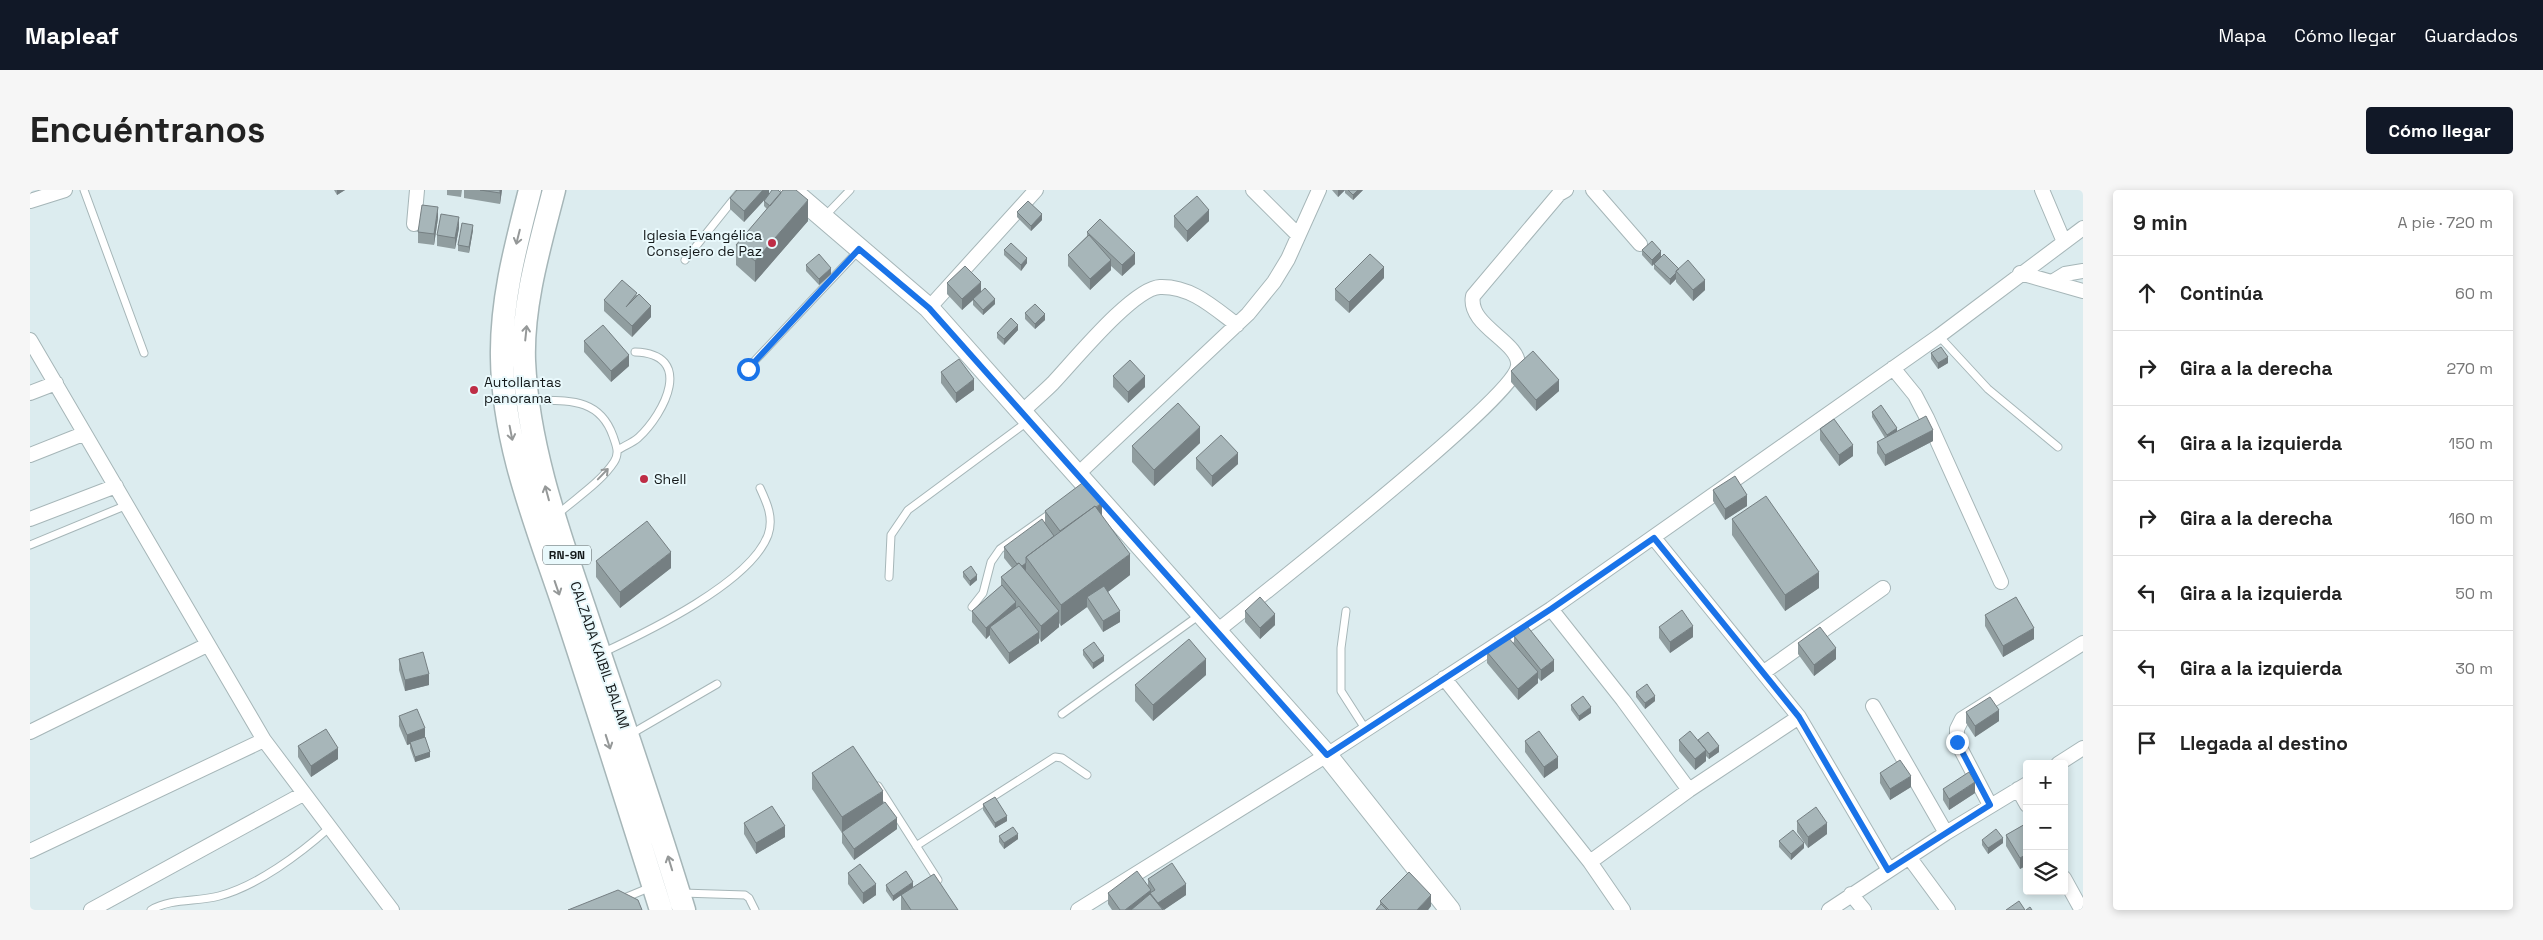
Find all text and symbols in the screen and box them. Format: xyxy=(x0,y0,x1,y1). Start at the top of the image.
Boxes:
text: Mapleaf xyxy=(25,20,119,51)
text: Mapa xyxy=(2218,24,2266,47)
text: Cómo llegar xyxy=(2294,24,2396,47)
text: Guardados xyxy=(2424,24,2518,47)
button: Cómo llegar xyxy=(2366,107,2513,154)
text: Encuéntranos xyxy=(30,108,265,152)
text: 9 min xyxy=(2133,209,2188,236)
text: A pie · 720 m xyxy=(2397,212,2493,233)
place label: Iglesia Evangélica Consejero de Paz xyxy=(643,226,762,260)
one-way arrow xyxy=(513,229,523,245)
marker: Iglesia Evangélica Consejero de Paz xyxy=(766,237,778,249)
icon: ahead xyxy=(2133,279,2161,307)
text: Continúa xyxy=(2180,281,2263,306)
text: 60 m xyxy=(2455,283,2493,304)
one-way arrow xyxy=(521,325,531,341)
icon: right xyxy=(2133,354,2161,382)
text: Gira a la derecha xyxy=(2180,356,2332,381)
route start xyxy=(737,358,760,381)
text: 270 m xyxy=(2446,358,2493,379)
place label: Autollantas panorama xyxy=(484,373,561,407)
marker: Autollantas panorama xyxy=(468,384,480,396)
one-way arrow xyxy=(506,424,516,440)
icon: left xyxy=(2133,429,2161,457)
text: Gira a la izquierda xyxy=(2180,431,2342,456)
text: 150 m xyxy=(2449,433,2493,454)
one-way arrow xyxy=(597,467,609,480)
place label: Shell xyxy=(654,470,686,488)
marker: Shell xyxy=(638,473,650,485)
one-way arrow xyxy=(542,486,551,502)
icon: right xyxy=(2133,504,2161,532)
text: Gira a la derecha xyxy=(2180,506,2332,531)
text: 160 m xyxy=(2448,508,2493,529)
road number: RN-9N xyxy=(543,546,591,564)
street label: CALZADA KAIBIL BALAM xyxy=(566,579,634,731)
icon: left xyxy=(2133,579,2161,607)
one-way arrow xyxy=(553,580,563,596)
text: Gira a la izquierda xyxy=(2180,581,2342,606)
text: 50 m xyxy=(2455,583,2493,604)
icon: left xyxy=(2133,654,2161,682)
text: Gira a la izquierda xyxy=(2180,656,2342,681)
text: 30 m xyxy=(2455,658,2493,679)
icon: arrive xyxy=(2133,729,2161,757)
route end xyxy=(1946,731,1969,754)
text: Llegada al destino xyxy=(2180,731,2348,756)
one-way arrow xyxy=(604,734,613,750)
map controls xyxy=(2023,760,2068,895)
button: + xyxy=(2023,760,2068,805)
button: − xyxy=(2023,805,2068,850)
button: layers xyxy=(2023,850,2068,895)
one-way arrow xyxy=(664,856,674,872)

